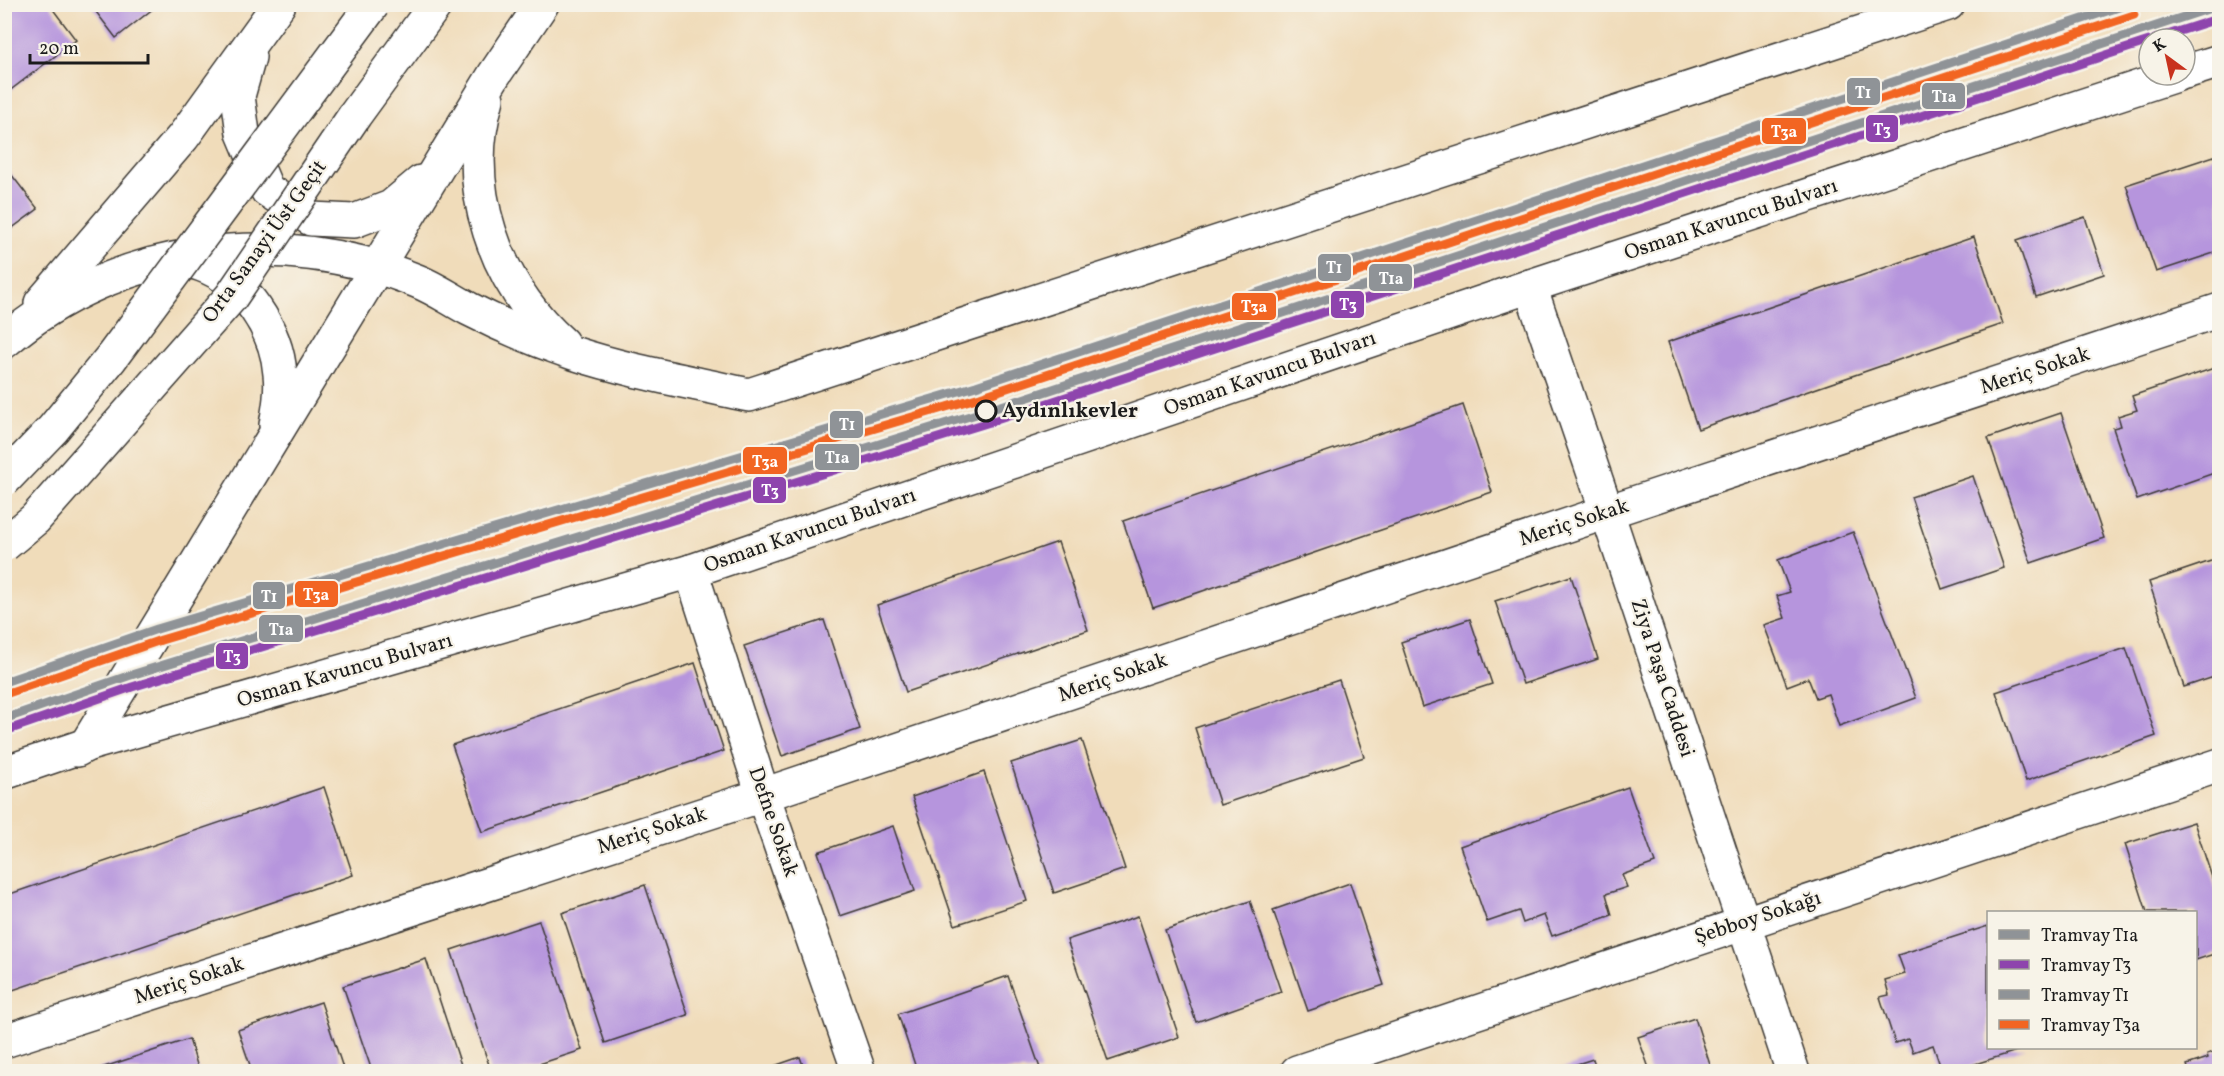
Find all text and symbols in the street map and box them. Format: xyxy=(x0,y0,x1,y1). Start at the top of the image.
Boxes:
scale bar xyxy=(30,27,148,65)
north arrow xyxy=(2137,27,2197,87)
text: K xyxy=(2149,33,2171,58)
text: 20 m xyxy=(39,37,79,62)
line badge: T1 xyxy=(1846,77,1881,106)
line badge: T1a xyxy=(1921,82,1966,110)
text: T1 xyxy=(1855,83,1871,105)
text: T1a xyxy=(1931,87,1957,109)
line badge: T3 xyxy=(1865,114,1899,143)
line badge: T3a xyxy=(1761,117,1807,145)
text: T3 xyxy=(1873,120,1891,142)
text: T3a xyxy=(1771,122,1798,144)
street label: Orta Sanayi Üst Geçit xyxy=(196,154,334,330)
street label: Osman Kavuncu Bulvarı xyxy=(1620,172,1842,268)
line badge: T1 xyxy=(1317,253,1352,282)
text: T1 xyxy=(1326,258,1342,280)
line badge: T1a xyxy=(1368,263,1413,292)
text: T1a xyxy=(1378,269,1404,291)
line badge: T3 xyxy=(1330,290,1365,319)
line badge: T3a xyxy=(1231,292,1277,321)
text: T3 xyxy=(1339,295,1357,317)
text: T3a xyxy=(1241,297,1268,319)
street label: Osman Kavuncu Bulvarı xyxy=(1160,324,1380,424)
street label: Meriç Sokak xyxy=(1976,339,2094,402)
place label: Aydınlıkevler xyxy=(1002,397,1138,426)
marker: Aydınlıkevler xyxy=(975,400,997,422)
line badge: T1 xyxy=(829,410,864,439)
text: T1 xyxy=(839,415,855,437)
line badge: T1a xyxy=(814,443,860,471)
line badge: T3a xyxy=(742,446,788,475)
text: T1a xyxy=(824,448,850,470)
text: T3a xyxy=(752,452,779,474)
line badge: T3 xyxy=(752,476,787,504)
street label: Osman Kavuncu Bulvarı xyxy=(700,481,920,581)
text: T3 xyxy=(761,481,779,503)
street label: Meriç Sokak xyxy=(1515,491,1633,554)
line badge: T3a xyxy=(294,580,339,608)
line badge: T1 xyxy=(252,581,286,610)
text: T3a xyxy=(303,585,330,607)
text: T1 xyxy=(261,587,277,609)
street label: Ziya Paşa Caddesi xyxy=(1623,595,1701,761)
line badge: T1a xyxy=(258,614,304,643)
text: T1a xyxy=(268,620,294,642)
street label: Osman Kavuncu Bulvarı xyxy=(234,626,456,716)
line badge: T3 xyxy=(215,642,249,670)
street label: Meriç Sokak xyxy=(1055,646,1172,710)
text: T3 xyxy=(223,647,241,669)
street label: Defne Sokak xyxy=(741,763,806,882)
street label: Meriç Sokak xyxy=(593,799,711,862)
street label: Şebboy Sokağı xyxy=(1691,884,1825,952)
legend xyxy=(1987,911,2197,1049)
text: Tramvay T1a xyxy=(2041,924,2138,949)
street label: Meriç Sokak xyxy=(130,949,248,1012)
text: Tramvay T3 xyxy=(2041,954,2131,979)
text: Tramvay T1 xyxy=(2041,984,2129,1009)
text: Tramvay T3a xyxy=(2041,1014,2140,1039)

